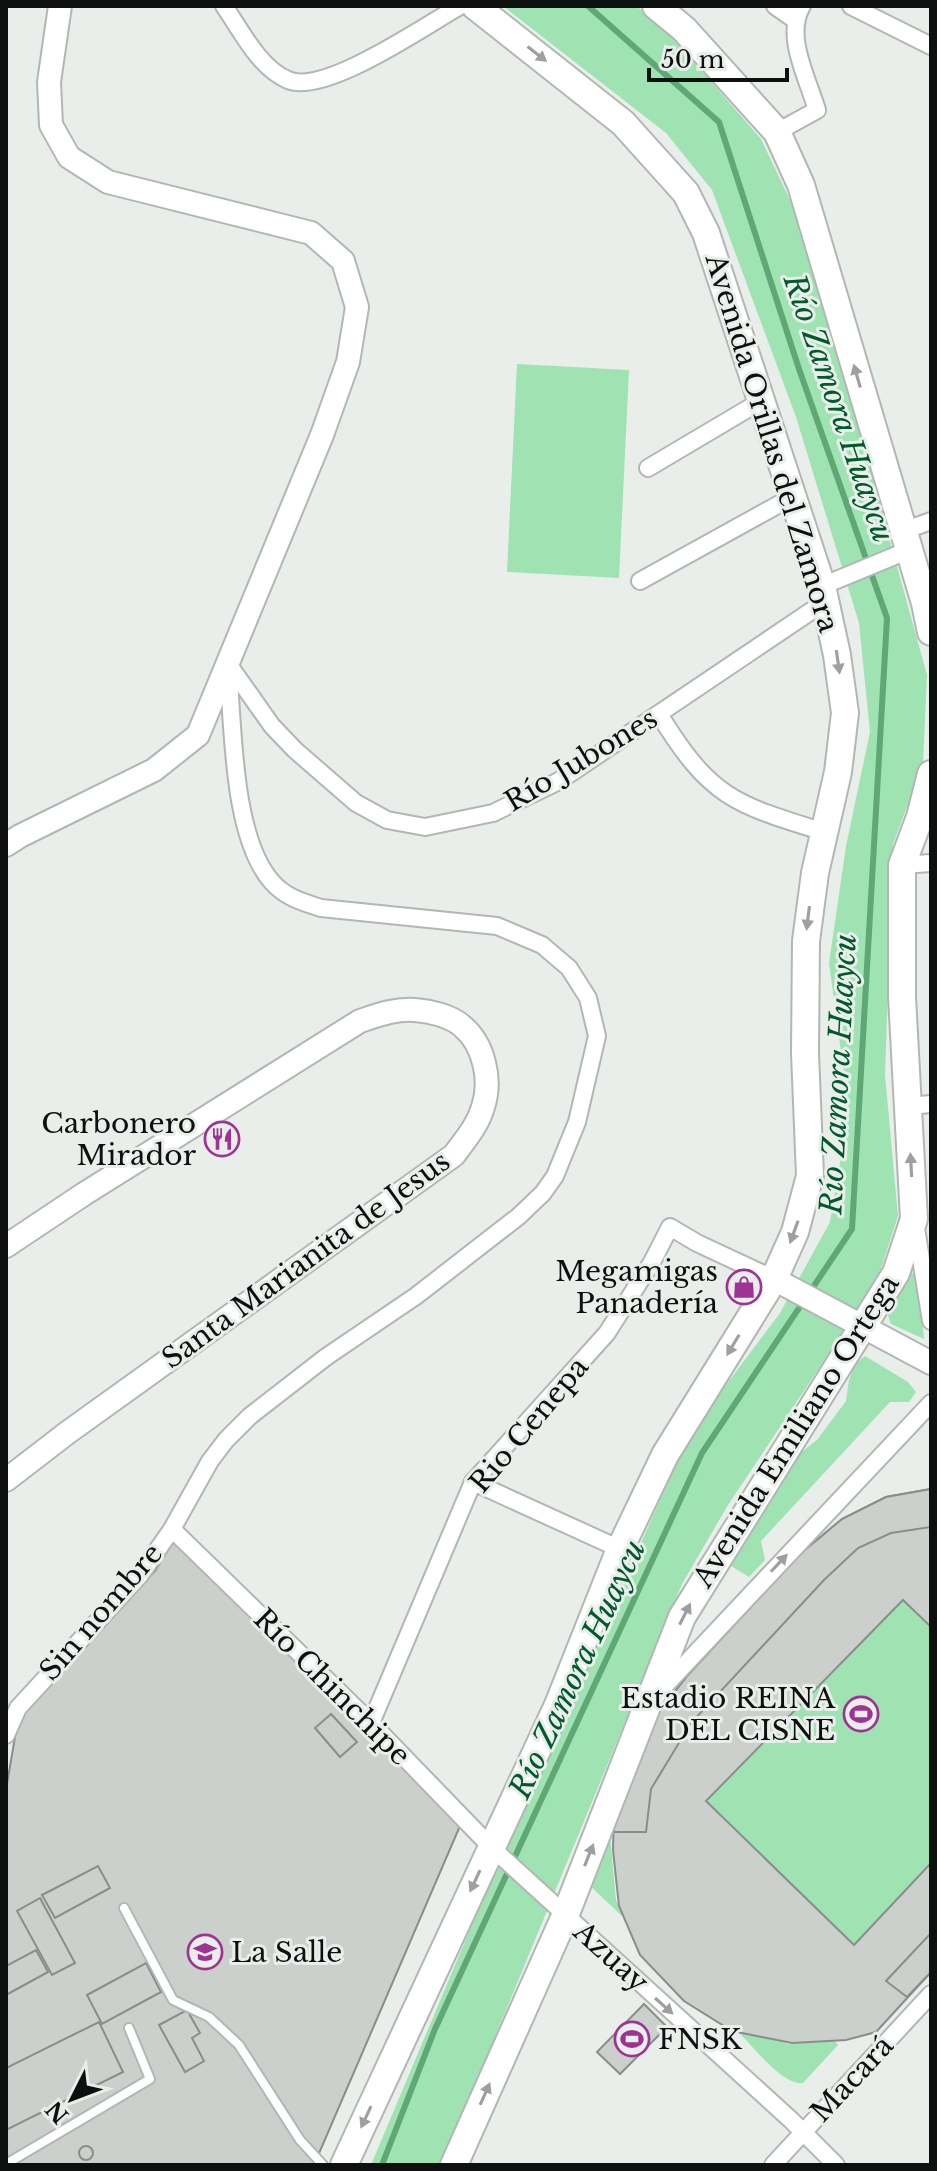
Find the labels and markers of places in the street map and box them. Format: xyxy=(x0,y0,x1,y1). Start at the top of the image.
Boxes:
place label: Carbonero Mirador xyxy=(41,1106,197,1173)
restaurant icon: Carbonero Mirador xyxy=(203,1120,241,1158)
place label: Megamigas Panadería xyxy=(555,1254,718,1321)
shop icon: Megamigas Panadería xyxy=(725,1268,763,1306)
place label: Estadio REINA DEL CISNE xyxy=(621,1681,835,1748)
sports icon: Estadio REINA DEL CISNE xyxy=(842,1695,880,1733)
school or university icon: La Salle xyxy=(186,1933,224,1971)
place label: La Salle xyxy=(231,1935,342,1970)
sports icon: FNSK xyxy=(613,2020,651,2058)
place label: FNSK xyxy=(658,2022,743,2057)

